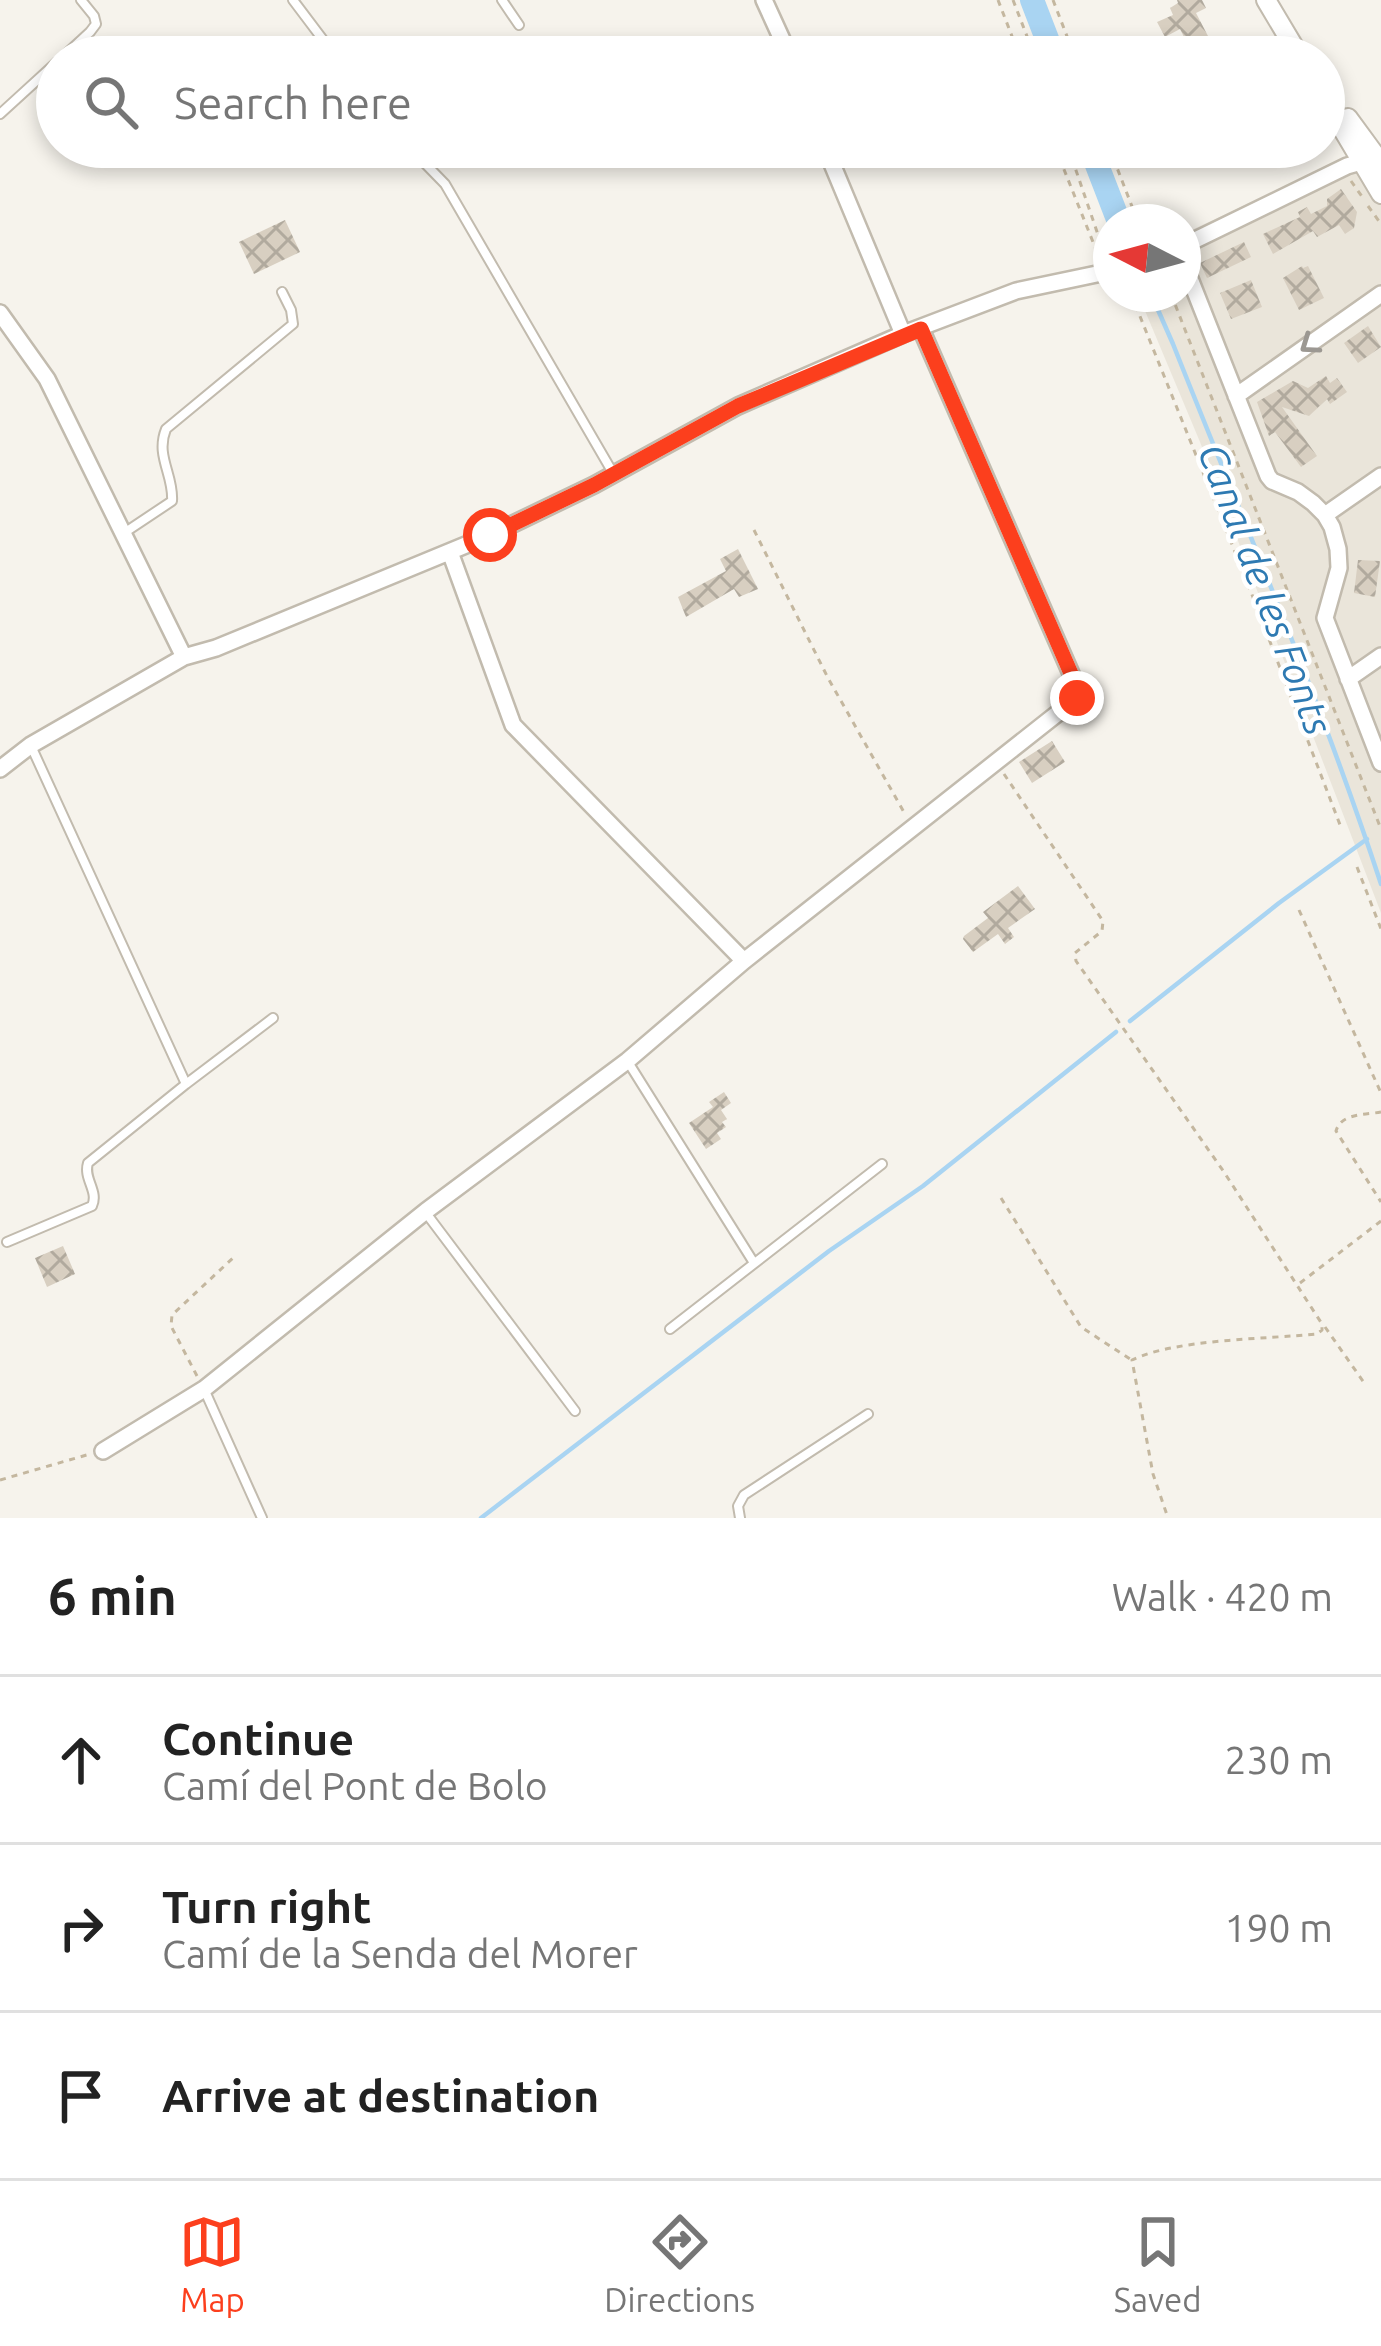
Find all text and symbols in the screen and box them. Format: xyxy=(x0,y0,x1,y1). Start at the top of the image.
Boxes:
search box xyxy=(36,36,1345,168)
icon: search xyxy=(78,69,144,135)
text: Search here xyxy=(174,77,412,128)
north arrow xyxy=(1093,204,1201,312)
one-way arrow xyxy=(1300,331,1322,353)
water label: Canal de les Fonts xyxy=(1191,437,1341,741)
route start xyxy=(463,508,517,562)
route end xyxy=(1050,671,1104,725)
text: 6 min xyxy=(48,1567,177,1625)
text: Walk · 420 m xyxy=(1112,1575,1333,1618)
text: Continue xyxy=(162,1713,354,1764)
icon: ahead xyxy=(48,1727,114,1793)
text: 230 m xyxy=(1224,1738,1333,1781)
text: Camí del Pont de Bolo xyxy=(162,1764,548,1807)
text: Turn right xyxy=(162,1881,371,1932)
icon: right xyxy=(48,1895,114,1961)
text: 190 m xyxy=(1224,1906,1333,1949)
text: Camí de la Senda del Morer xyxy=(162,1932,638,1975)
icon: arrive xyxy=(48,2063,114,2129)
text: Arrive at destination xyxy=(162,2070,599,2121)
tab: Map xyxy=(179,2209,245,2318)
tab: Directions xyxy=(604,2209,755,2318)
tab: Saved xyxy=(1114,2209,1202,2318)

